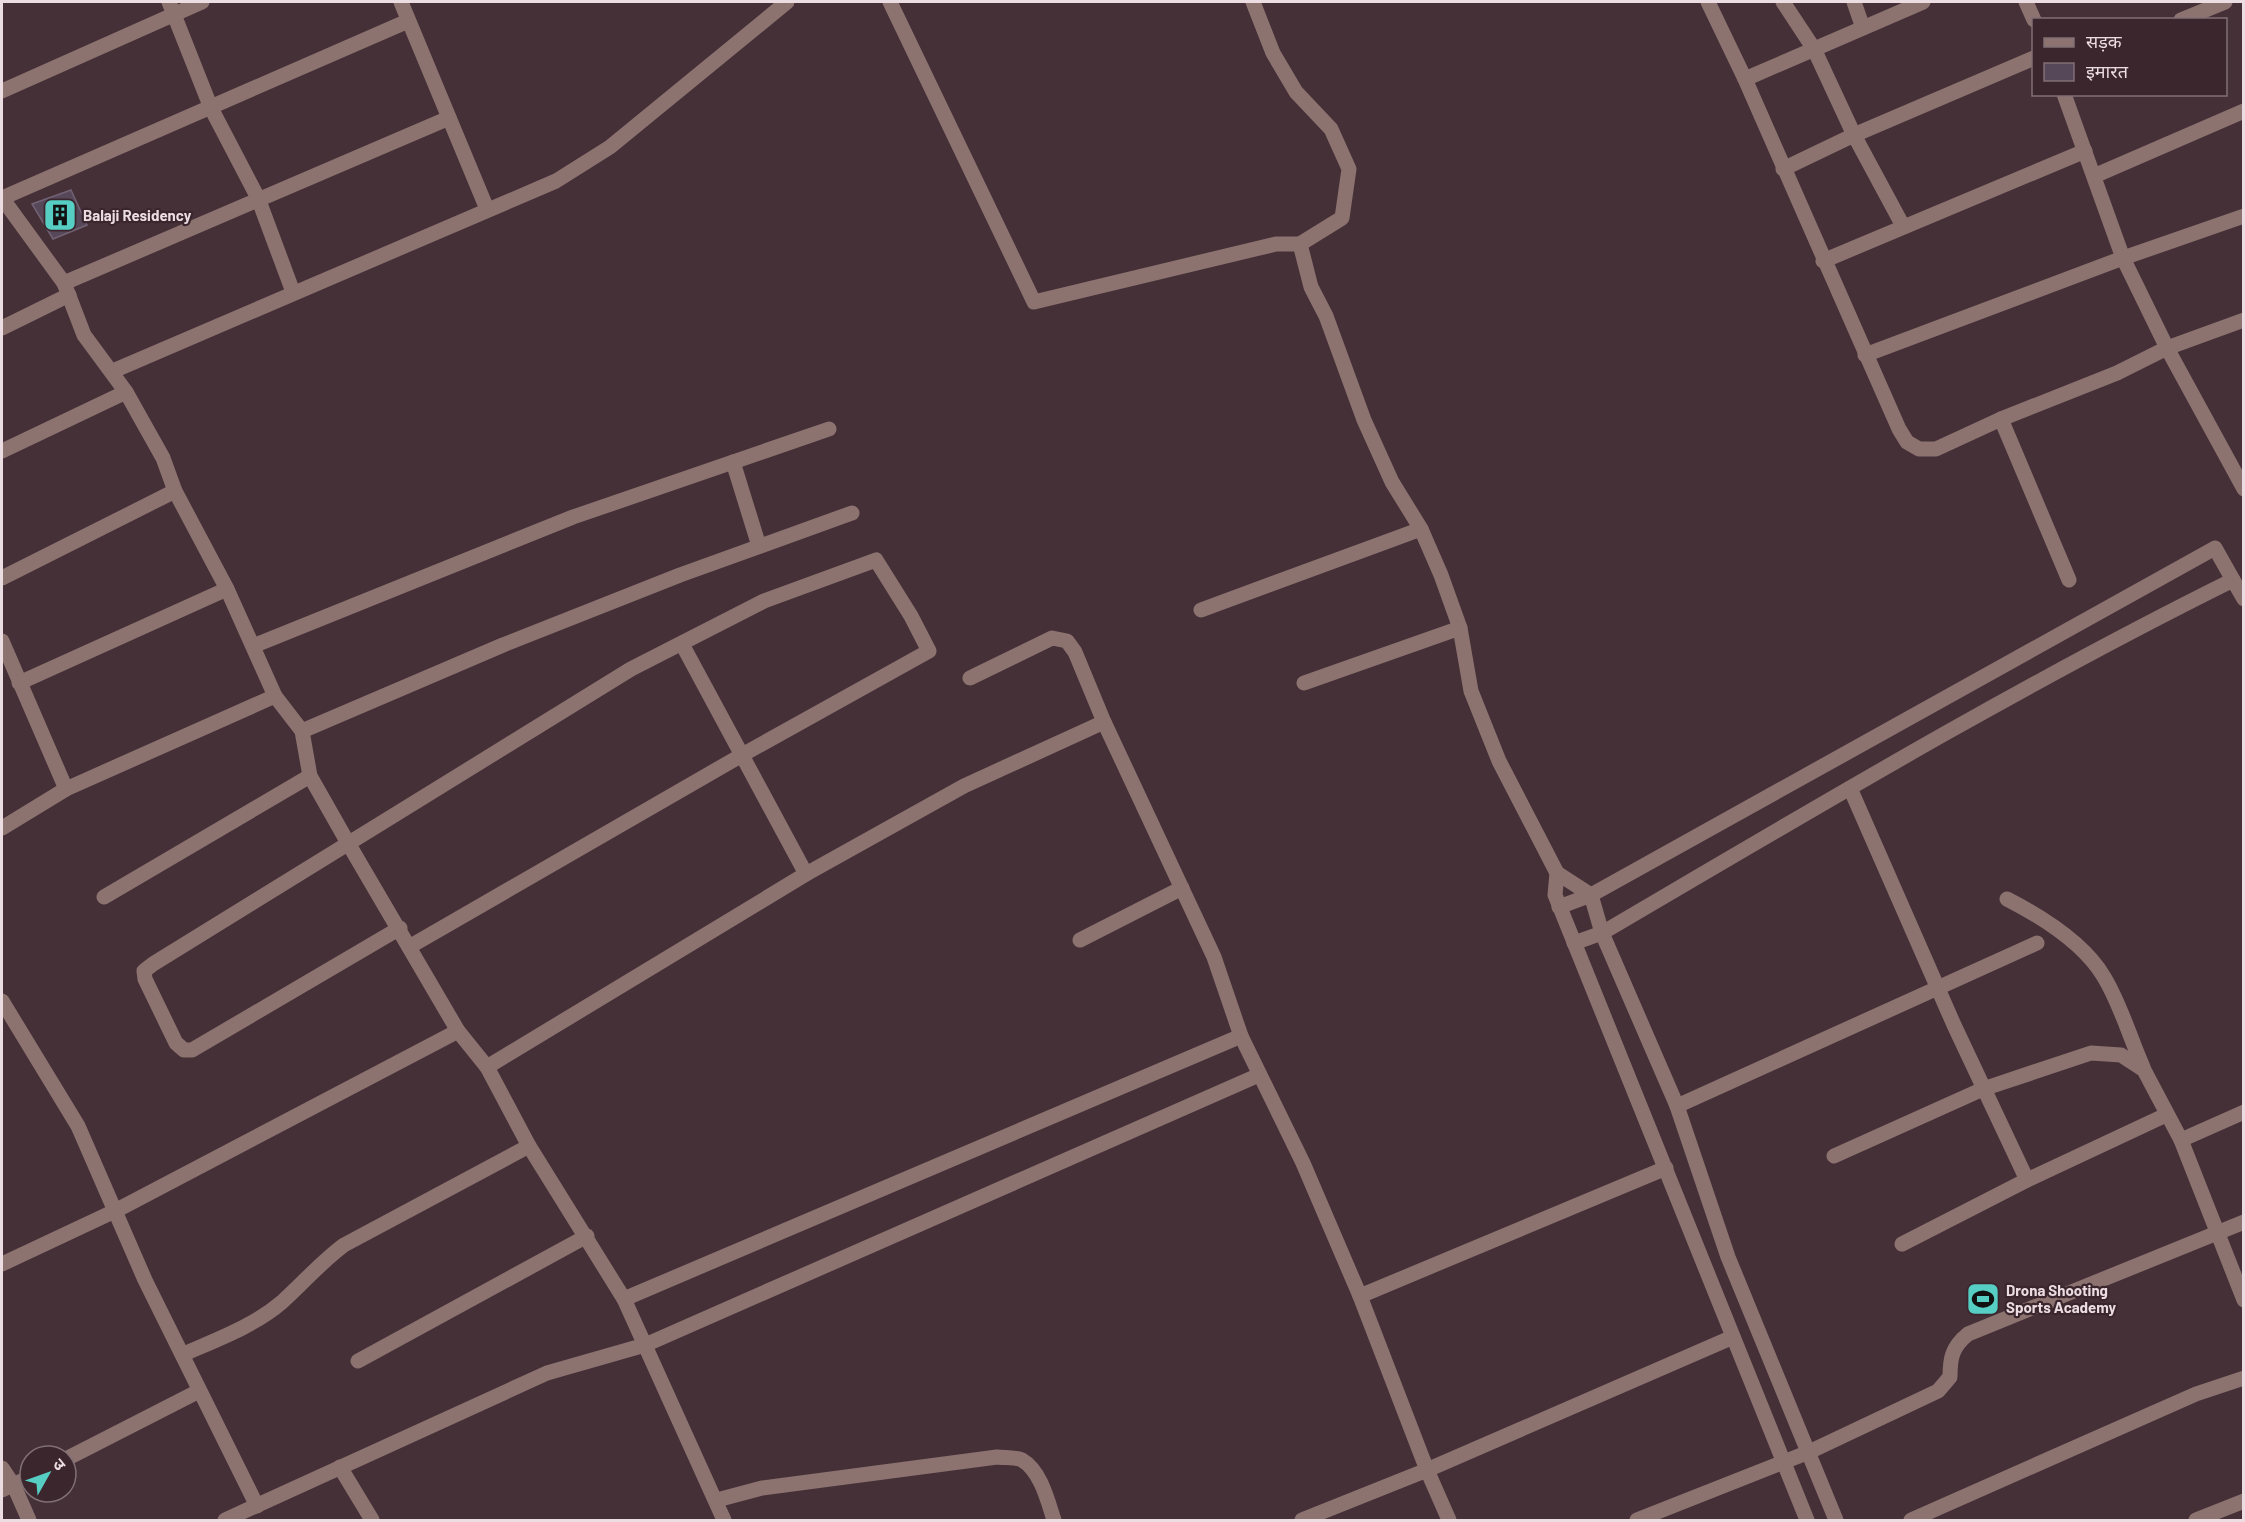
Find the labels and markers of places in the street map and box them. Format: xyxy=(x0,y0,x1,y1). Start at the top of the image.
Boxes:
building icon: Balaji Residency xyxy=(42,197,78,233)
place label: Balaji Residency xyxy=(83,206,192,224)
sports icon: Drona Shooting Sports Academy xyxy=(1965,1281,2001,1317)
place label: Drona Shooting Sports Academy xyxy=(2006,1281,2116,1316)

